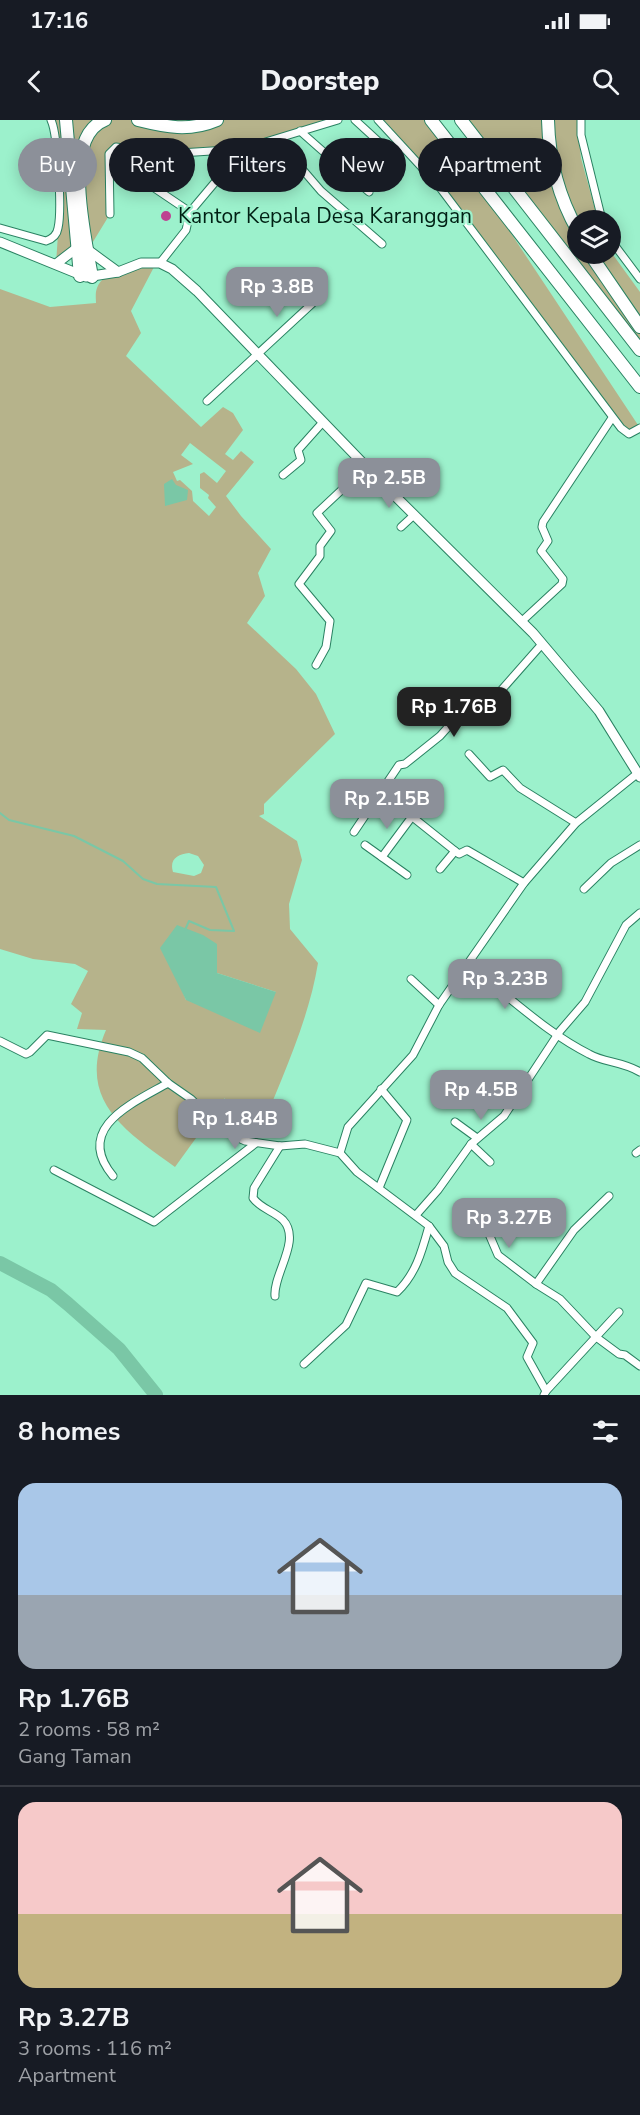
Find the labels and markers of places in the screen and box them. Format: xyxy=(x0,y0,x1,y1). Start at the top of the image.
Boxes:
place label: Kantor Kepala Desa Karanggan xyxy=(178,202,472,230)
marker: Kantor Kepala Desa Karanggan xyxy=(159,209,173,223)
pin: Rp 3.8B xyxy=(222,267,332,318)
pin: Rp 2.5B xyxy=(334,458,444,509)
pin: Rp 1.76B xyxy=(392,687,516,738)
pin: Rp 2.15B xyxy=(325,779,449,830)
pin: Rp 3.23B xyxy=(443,959,567,1010)
pin: Rp 4.5B xyxy=(426,1070,536,1121)
pin: Rp 1.84B xyxy=(173,1099,297,1150)
pin: Rp 3.27B xyxy=(447,1198,571,1249)

